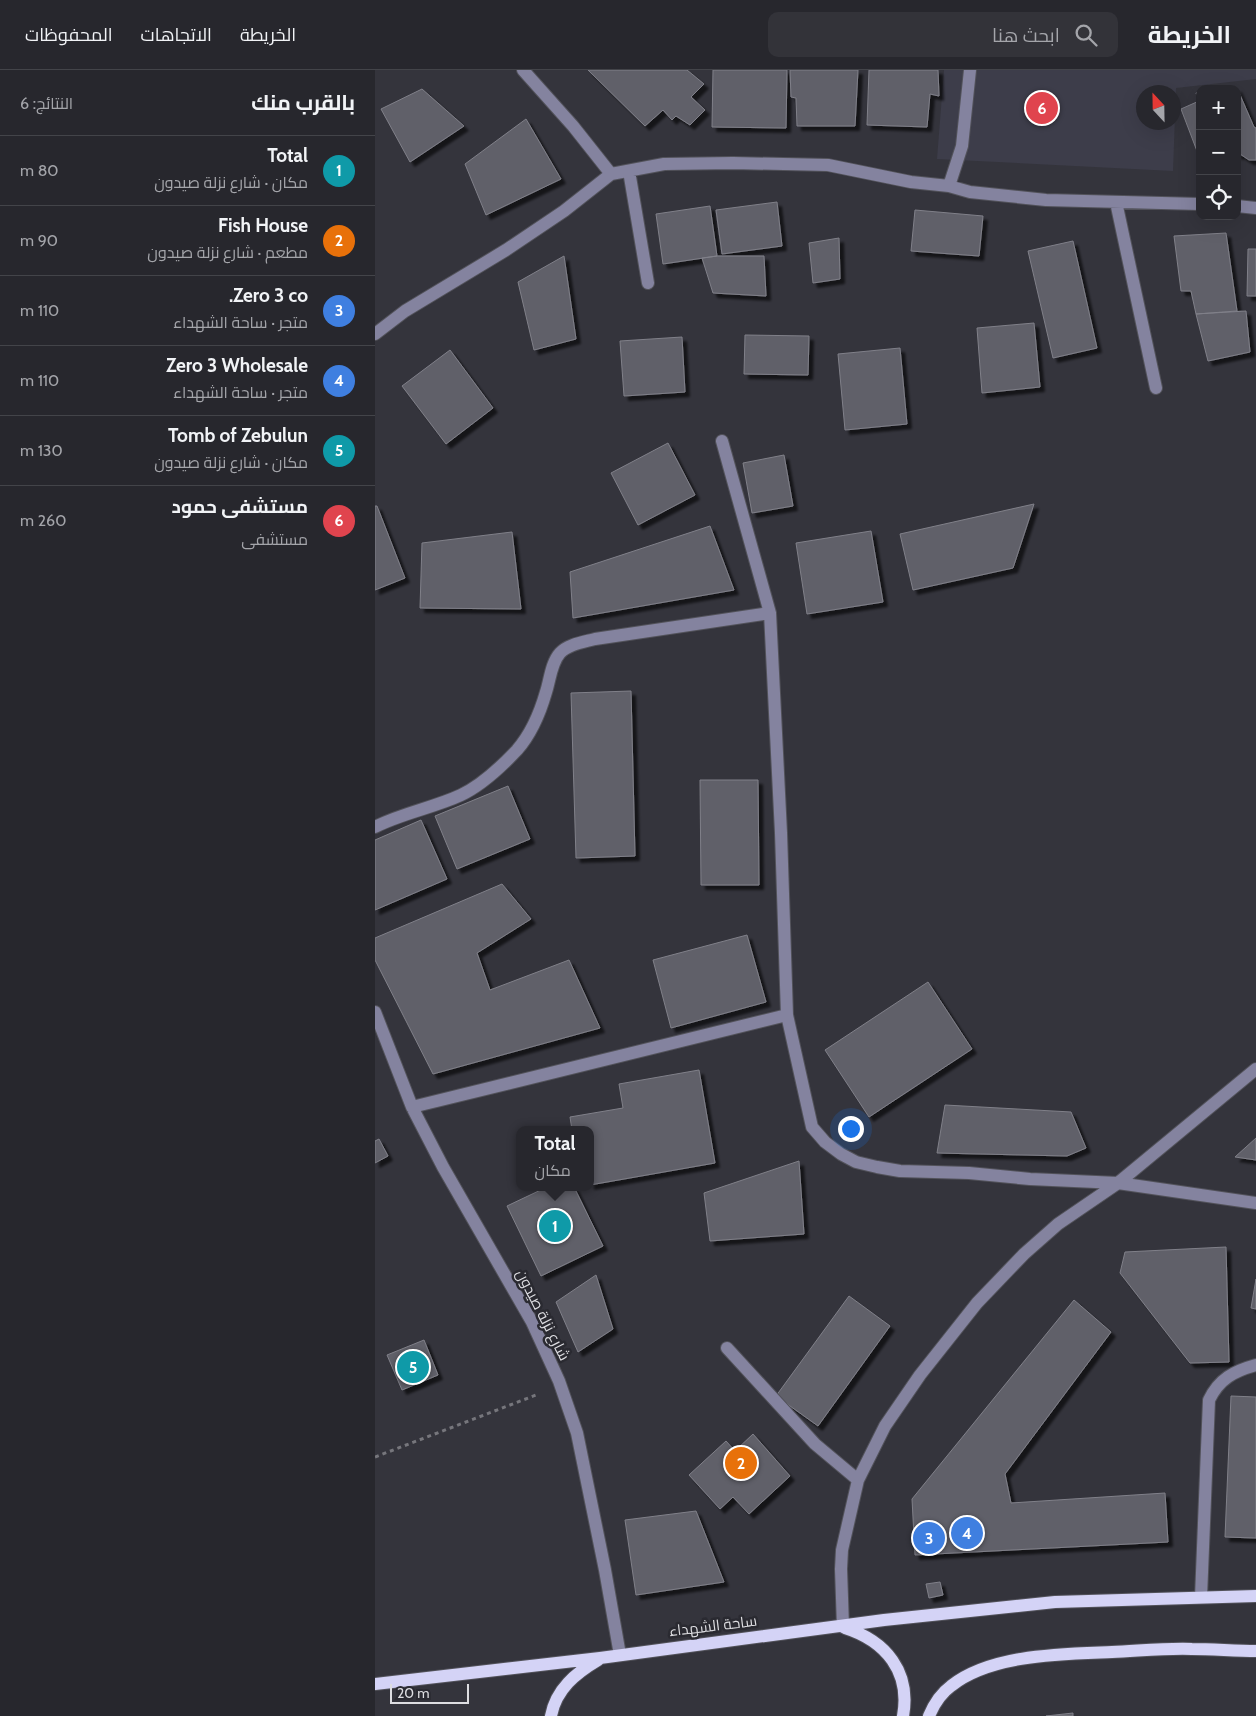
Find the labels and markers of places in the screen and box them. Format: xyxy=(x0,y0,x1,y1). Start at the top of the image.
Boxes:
pin: 6 xyxy=(1026,89,1058,127)
pin: 1 xyxy=(539,1207,571,1245)
pin: 5 xyxy=(397,1348,429,1386)
pin: 2 xyxy=(725,1444,757,1482)
pin: 4 xyxy=(951,1514,983,1552)
pin: 3 xyxy=(913,1519,945,1557)

